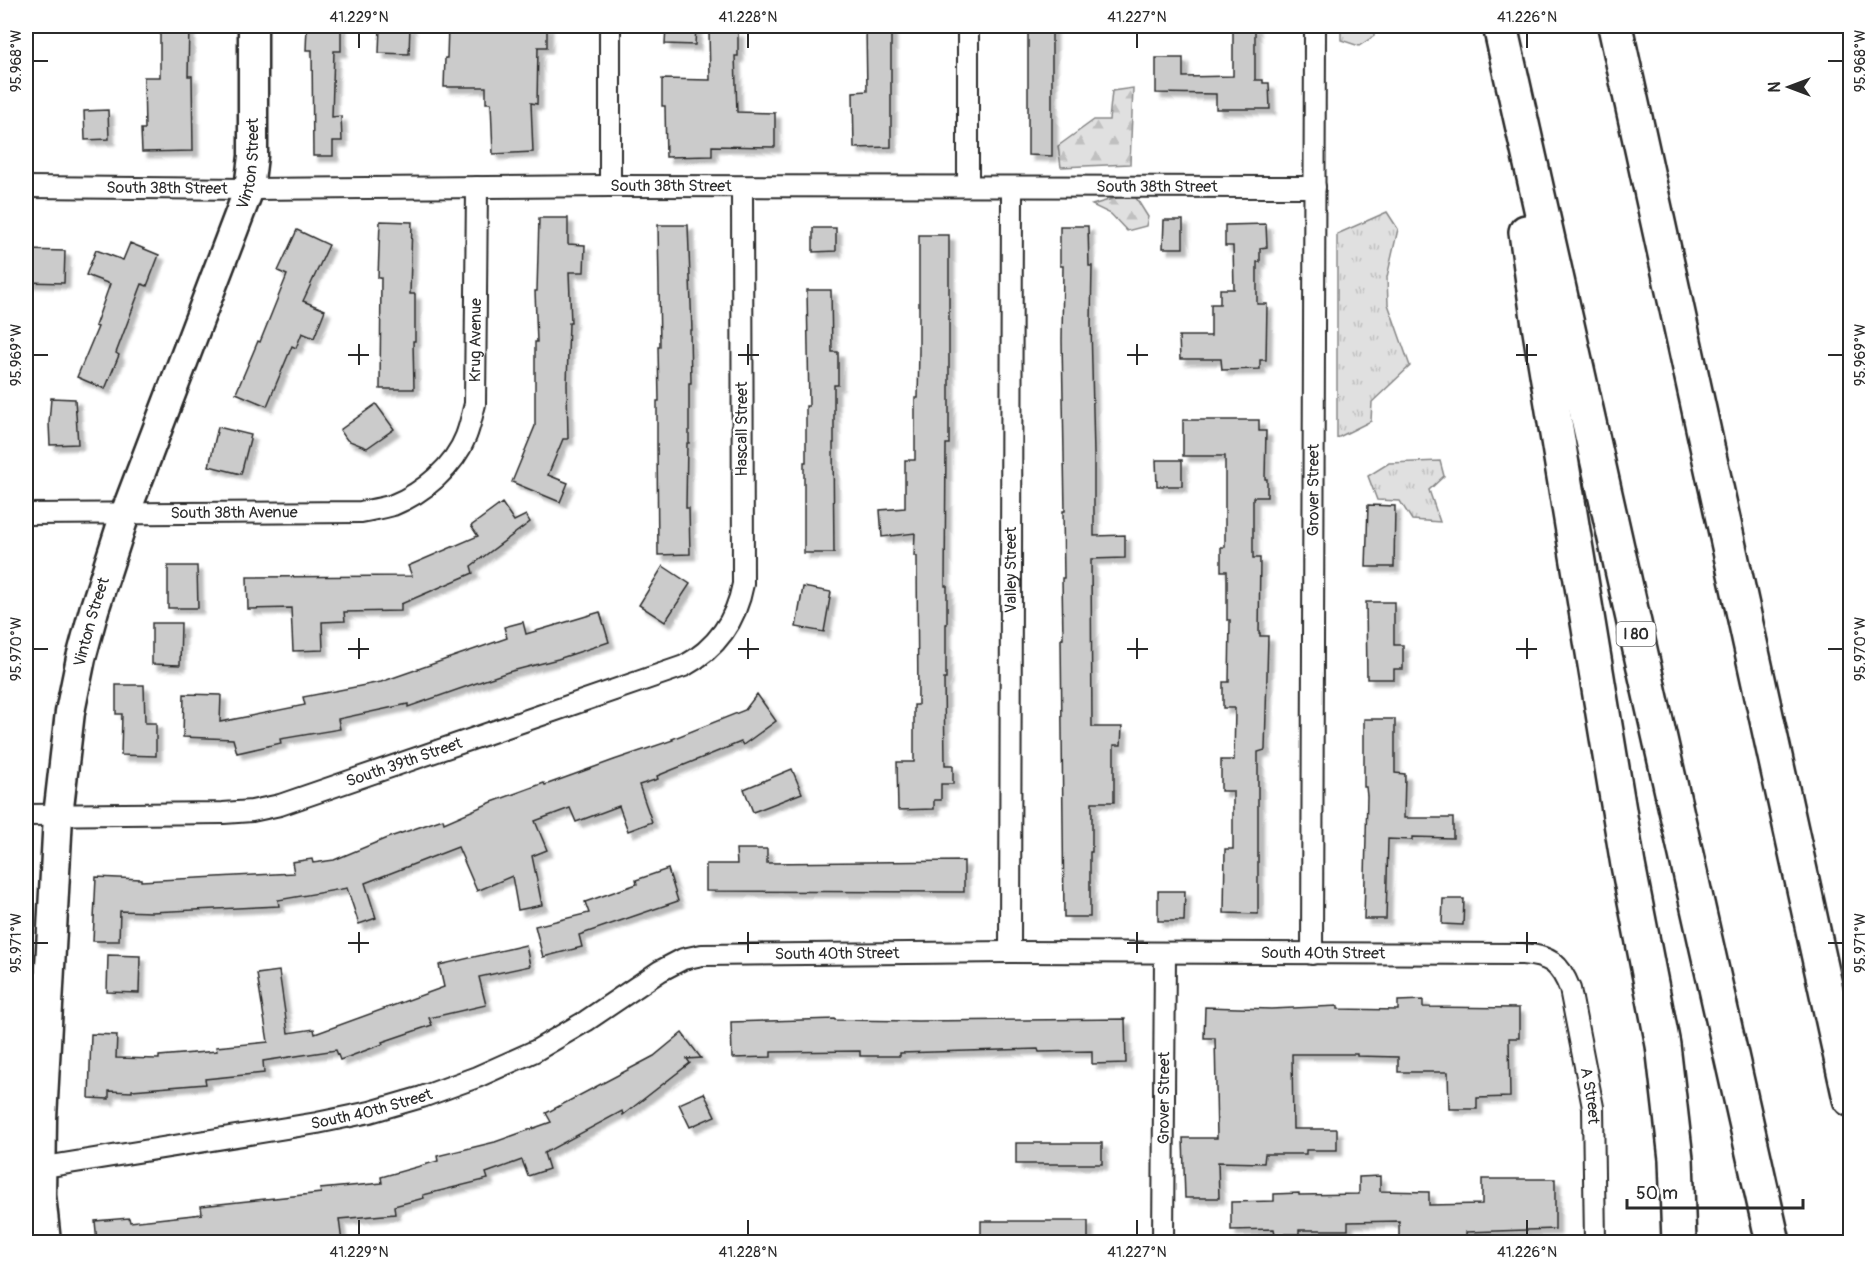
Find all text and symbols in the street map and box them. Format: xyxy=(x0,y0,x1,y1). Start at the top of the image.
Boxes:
text: 41.229°N xyxy=(329,8,389,27)
text: 41.228°N xyxy=(719,8,777,27)
text: 41.227°N xyxy=(1107,8,1167,27)
text: 41.226°N xyxy=(1497,8,1557,27)
text: 95.968°W xyxy=(7,30,26,92)
text: 95.968°W xyxy=(1851,30,1870,92)
north arrow xyxy=(1759,57,1819,117)
text: N xyxy=(1765,81,1785,92)
street label: Vinton Street xyxy=(232,118,263,212)
street label: South 38th Street xyxy=(610,176,732,196)
street label: South 38th Street xyxy=(1096,177,1218,197)
street label: South 38th Street xyxy=(106,178,228,199)
street label: Krug Avenue xyxy=(465,298,486,382)
text: 95.969°W xyxy=(7,323,26,386)
text: 95.969°W xyxy=(1851,323,1870,386)
street label: Hascall Street xyxy=(732,381,752,476)
street label: Grover Street xyxy=(1303,443,1324,536)
street label: South 38th Avenue xyxy=(170,502,298,523)
street label: Valley Street xyxy=(1001,526,1021,613)
street label: Vinton Street xyxy=(69,574,114,668)
text: 95.970°W xyxy=(7,617,26,681)
text: 95.970°W xyxy=(1851,617,1870,681)
road number: I 80 xyxy=(1616,622,1656,646)
street label: South 39th Street xyxy=(343,733,465,792)
text: 95.971°W xyxy=(7,913,26,973)
text: 95.971°W xyxy=(1851,913,1870,973)
street label: South 40th Street xyxy=(775,943,900,964)
street label: South 40th Street xyxy=(1261,943,1386,963)
street label: Grover Street xyxy=(1154,1051,1174,1144)
street label: A Street xyxy=(1576,1066,1603,1125)
street label: South 40th Street xyxy=(309,1084,436,1134)
scale bar xyxy=(1627,1172,1802,1210)
text: 50 m xyxy=(1636,1182,1678,1205)
text: 41.229°N xyxy=(329,1243,389,1262)
text: 41.228°N xyxy=(719,1243,777,1262)
text: 41.227°N xyxy=(1107,1243,1167,1262)
text: 41.226°N xyxy=(1497,1243,1557,1262)

